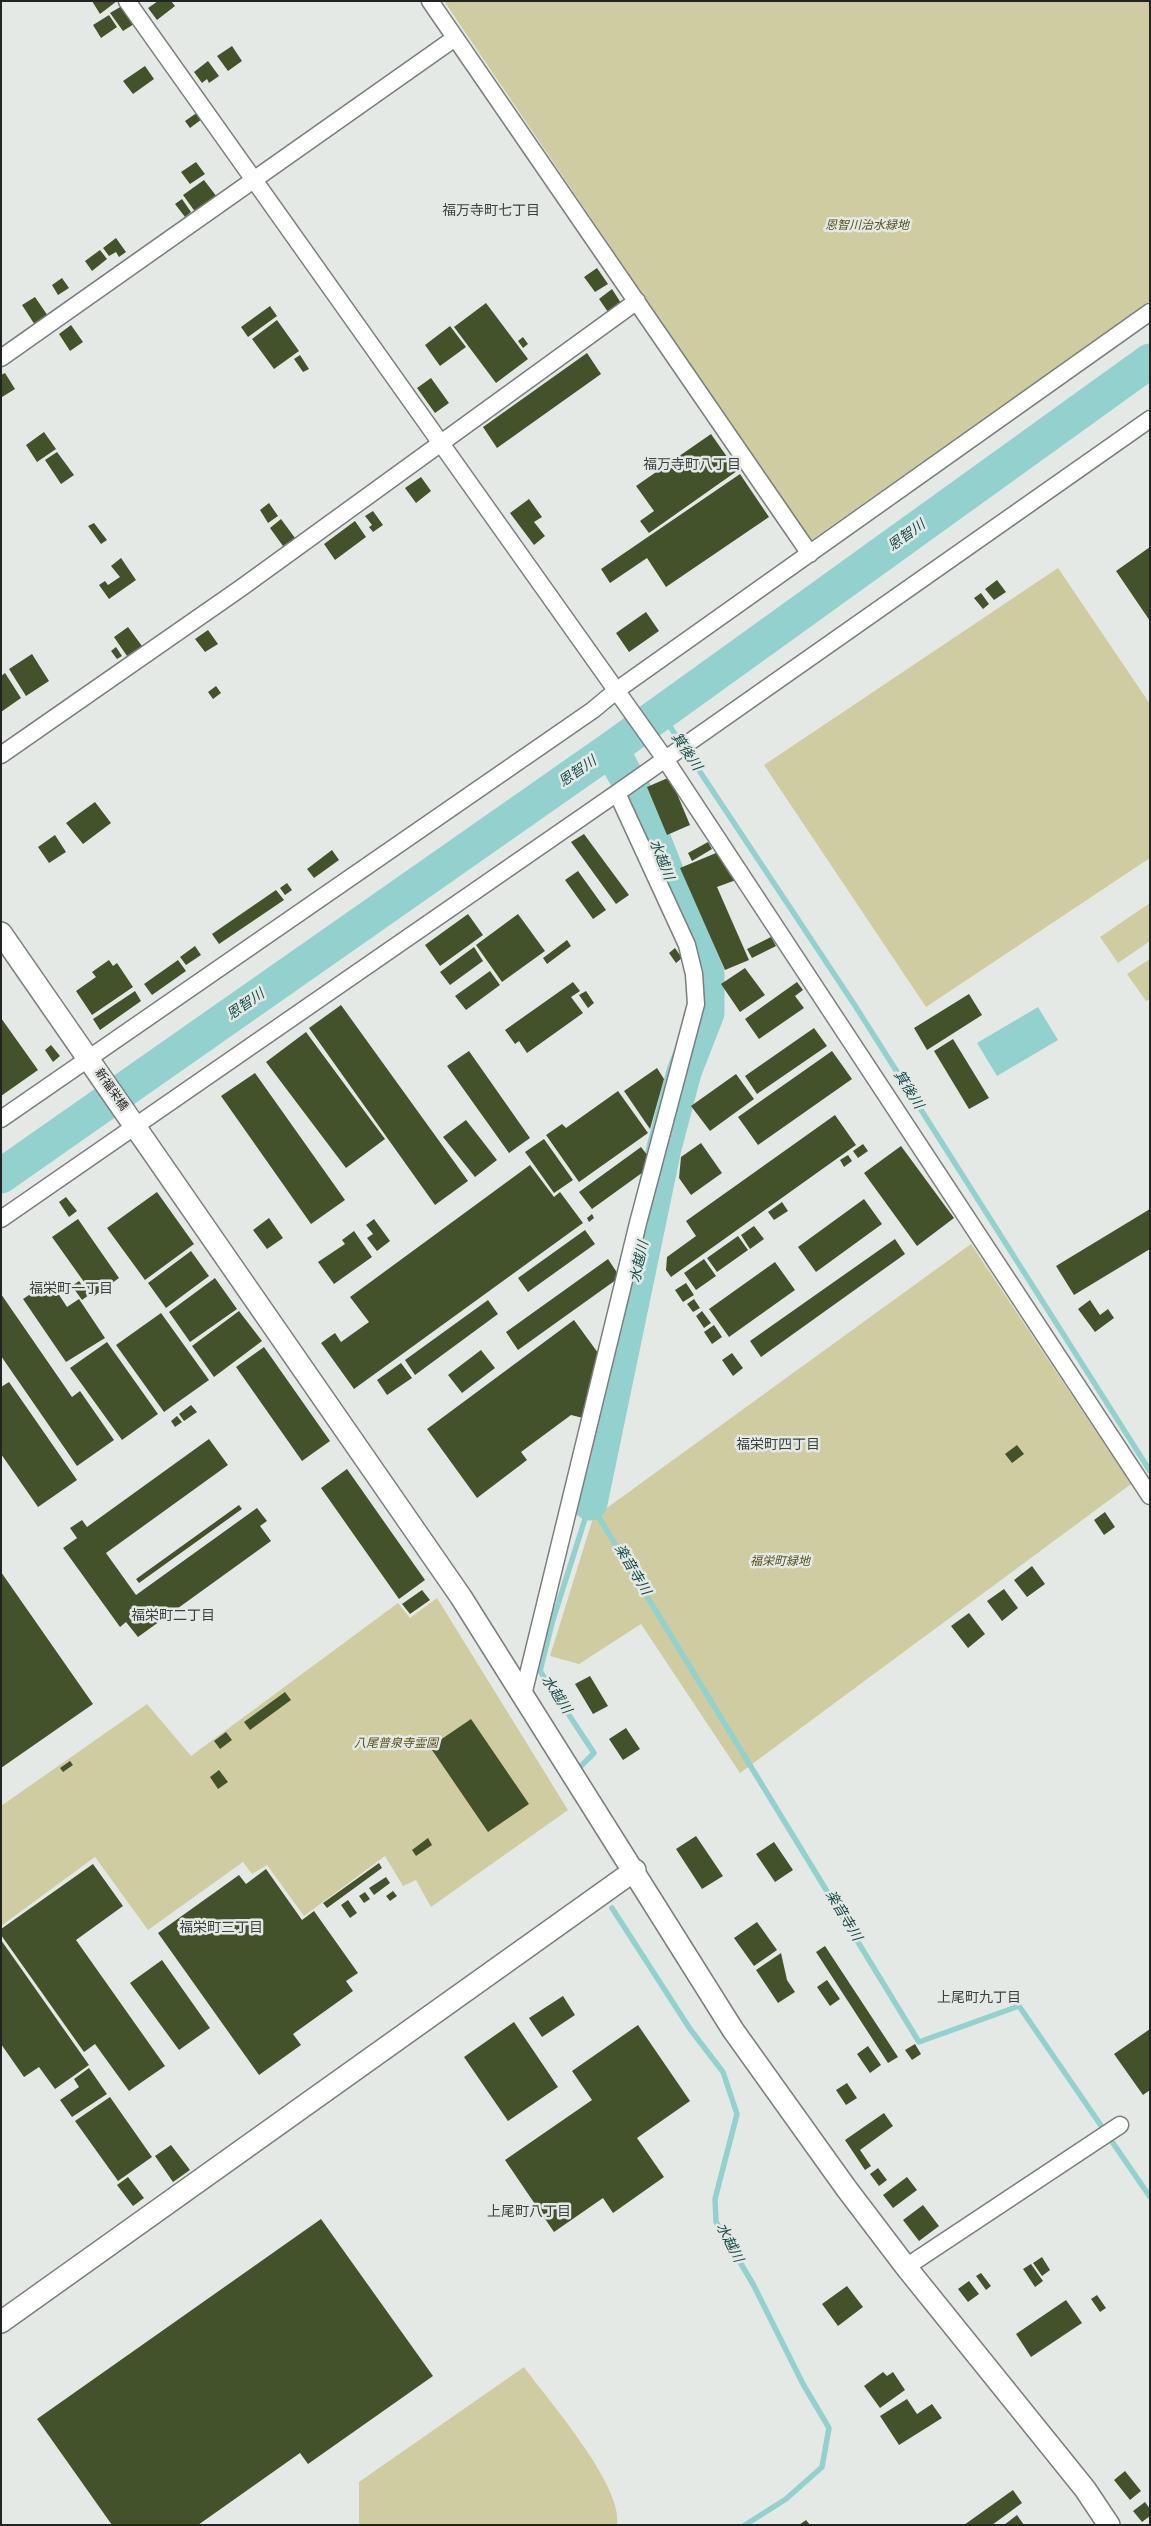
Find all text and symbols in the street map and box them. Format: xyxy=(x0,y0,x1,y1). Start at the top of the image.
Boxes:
district label: 福万寺町七丁目 xyxy=(442,203,540,219)
park label: 恩智川治水緑地 xyxy=(825,219,909,233)
district label: 福万寺町八丁目 xyxy=(643,457,741,473)
water label: 恩智川 xyxy=(885,517,929,555)
water label: 箕後川 xyxy=(667,730,705,774)
water label: 恩智川 xyxy=(556,753,600,791)
water label: 水越川 xyxy=(645,837,677,883)
water label: 恩智川 xyxy=(224,986,268,1024)
street label: 新福栄橋 xyxy=(91,1066,131,1114)
water label: 箕後川 xyxy=(890,1068,926,1112)
water label: 水越川 xyxy=(627,1240,653,1284)
district label: 福栄町一丁目 xyxy=(29,1281,113,1297)
district label: 福栄町四丁目 xyxy=(736,1437,820,1453)
water label: 楽音寺川 xyxy=(610,1542,654,1598)
park label: 福栄町緑地 xyxy=(750,1555,810,1569)
district label: 福栄町二丁目 xyxy=(131,1608,215,1624)
water label: 水越川 xyxy=(538,1673,574,1717)
park label: 八尾普泉寺霊園 xyxy=(354,1737,438,1751)
water label: 楽音寺川 xyxy=(821,1888,865,1944)
district label: 福栄町三丁目 xyxy=(179,1920,263,1936)
district label: 上尾町九丁目 xyxy=(937,1990,1021,2006)
district label: 上尾町八丁目 xyxy=(487,2204,571,2220)
water label: 水越川 xyxy=(712,2220,746,2266)

